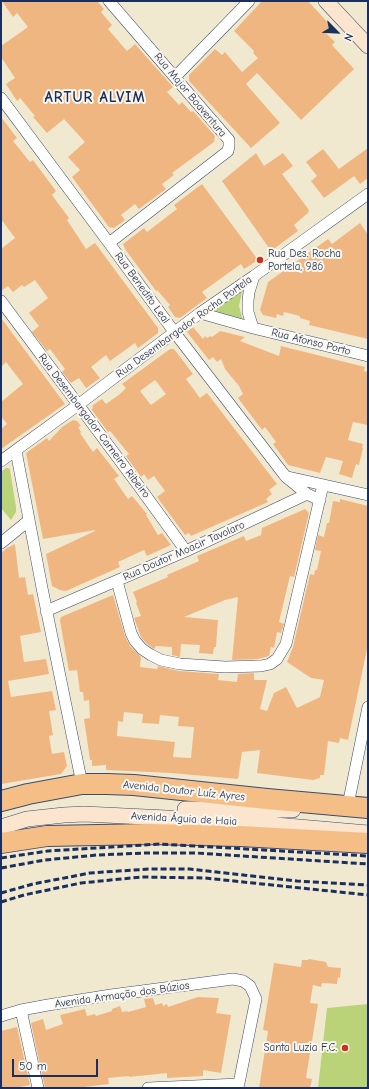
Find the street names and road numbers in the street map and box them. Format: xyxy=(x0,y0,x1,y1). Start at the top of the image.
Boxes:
street label: Rua Major Boaventura xyxy=(151,50,229,140)
street label: Rua Benedito Leal xyxy=(112,250,172,326)
street label: Rua Desembargador Rocha Portela xyxy=(113,273,255,381)
street label: Rua Afonso Porto xyxy=(270,326,352,358)
street label: Rua Desembargador Carneiro Ribeiro xyxy=(35,351,153,501)
street label: Rua Doutor Moacir Tavolaro xyxy=(121,518,247,584)
street label: Avenida Doutor Luíz Ayres xyxy=(122,778,246,804)
street label: Avenida Águia de Haia xyxy=(130,810,238,828)
street label: Avenida Armação dos Búzios xyxy=(54,979,190,1011)

